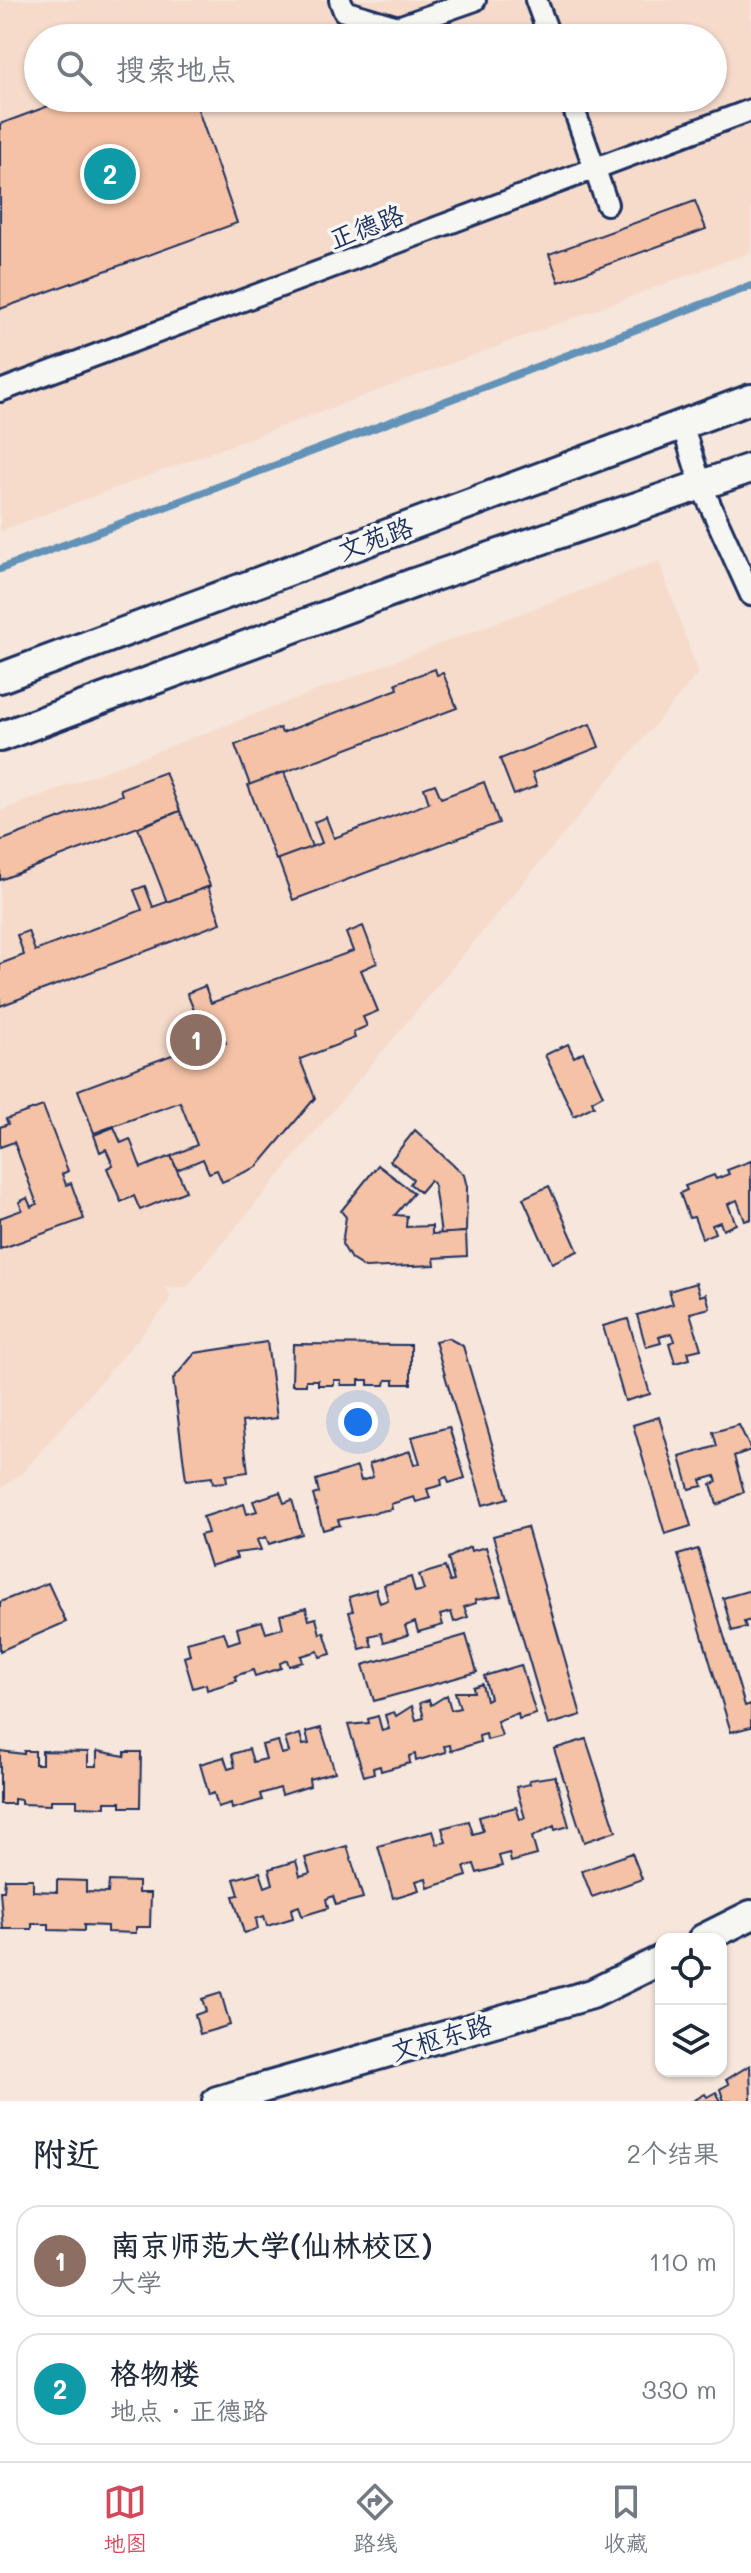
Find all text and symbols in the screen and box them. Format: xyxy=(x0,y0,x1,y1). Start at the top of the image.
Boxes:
search box xyxy=(24,24,727,112)
icon: search xyxy=(52,46,96,90)
text: 搜索地点 xyxy=(116,48,236,88)
pin: 2 xyxy=(84,144,136,204)
street label: 正德路 xyxy=(323,196,409,256)
street label: 文苑路 xyxy=(333,509,417,567)
pin: 1 xyxy=(170,1010,222,1070)
your location xyxy=(338,1402,378,1442)
map controls xyxy=(655,1933,727,2077)
button: locate xyxy=(655,1933,727,2005)
button: layers xyxy=(655,2005,727,2077)
street label: 文枢东路 xyxy=(386,2006,496,2068)
text: 附近 xyxy=(32,2130,100,2175)
text: 2个结果 xyxy=(627,2136,719,2170)
text: 南京师范大学(仙林校区) xyxy=(110,2224,433,2264)
text: 1 xyxy=(54,2244,66,2278)
text: 110 m xyxy=(649,2244,717,2278)
text: 大学 xyxy=(110,2265,162,2299)
text: 格物楼 xyxy=(110,2352,200,2392)
text: 2 xyxy=(53,2372,67,2406)
text: 330 m xyxy=(641,2372,717,2406)
text: 地点 · 正德路 xyxy=(110,2393,268,2427)
tab: 地图 xyxy=(103,2480,147,2557)
tab: 路线 xyxy=(353,2480,398,2557)
tab: 收藏 xyxy=(604,2480,648,2557)

